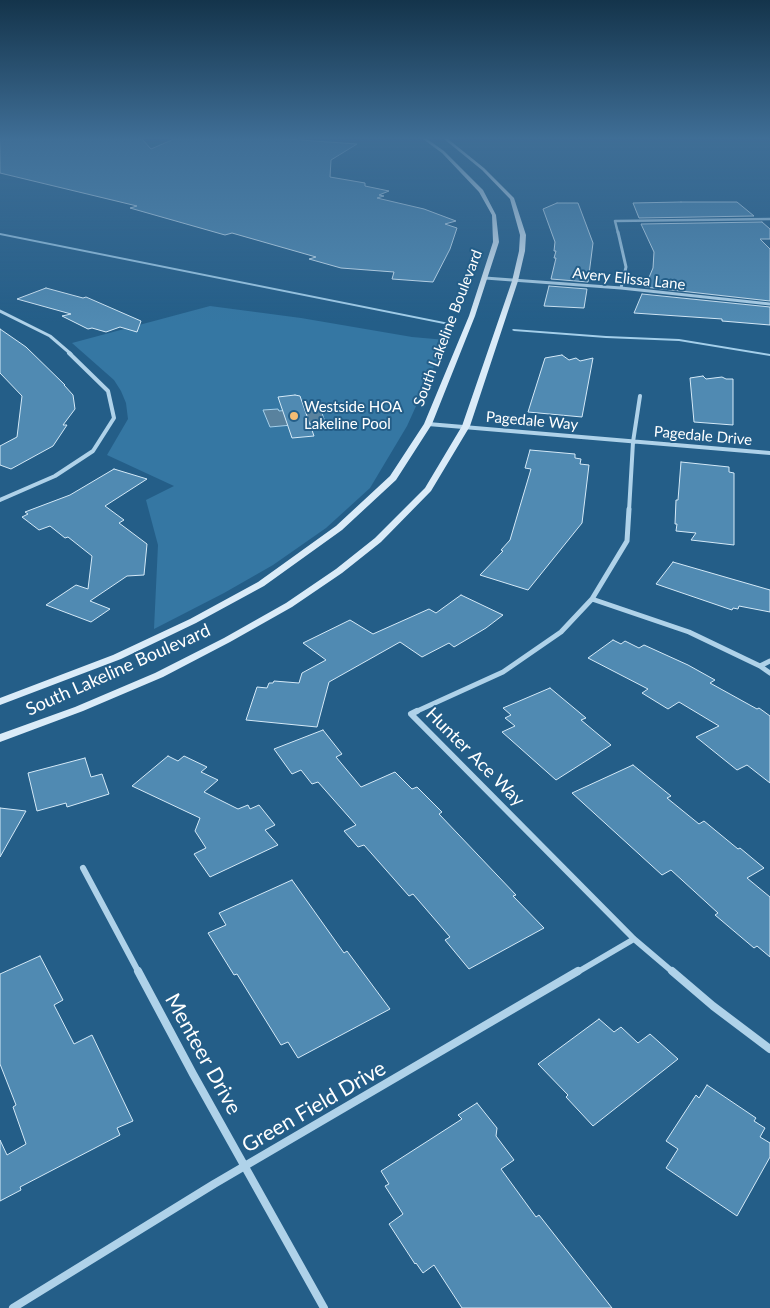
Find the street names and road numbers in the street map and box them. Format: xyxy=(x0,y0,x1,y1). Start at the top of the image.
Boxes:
street label: South Lakeline Boulevard xyxy=(410,247,486,409)
street label: Avery Elissa Lane xyxy=(572,264,686,294)
street label: Pagedale Way xyxy=(485,408,579,434)
street label: Pagedale Drive xyxy=(653,423,753,449)
street label: South Lakeline Boulevard xyxy=(22,620,214,720)
street label: Hunter Ace Way xyxy=(421,703,529,811)
street label: Menteer Drive xyxy=(159,989,247,1119)
street label: Green Field Drive xyxy=(238,1056,390,1158)

